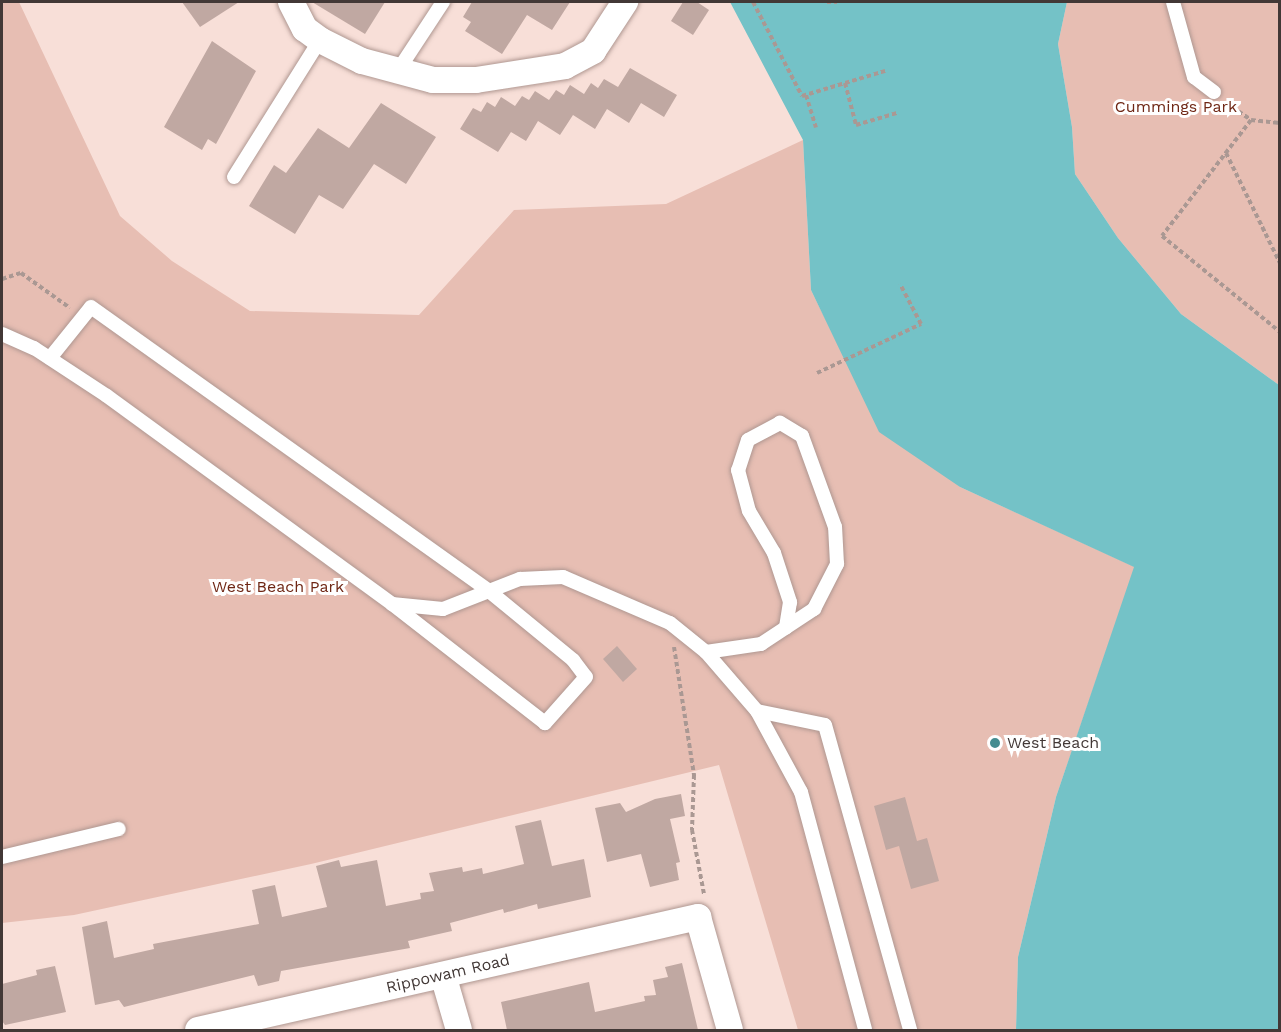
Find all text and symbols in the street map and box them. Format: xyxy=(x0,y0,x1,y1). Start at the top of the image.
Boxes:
park label: Cummings Park xyxy=(1115,97,1237,117)
park label: West Beach Park xyxy=(212,577,344,597)
place label: West Beach xyxy=(1007,733,1099,753)
marker: West Beach xyxy=(988,736,1002,750)
street label: Rippowam Road xyxy=(384,950,512,998)

